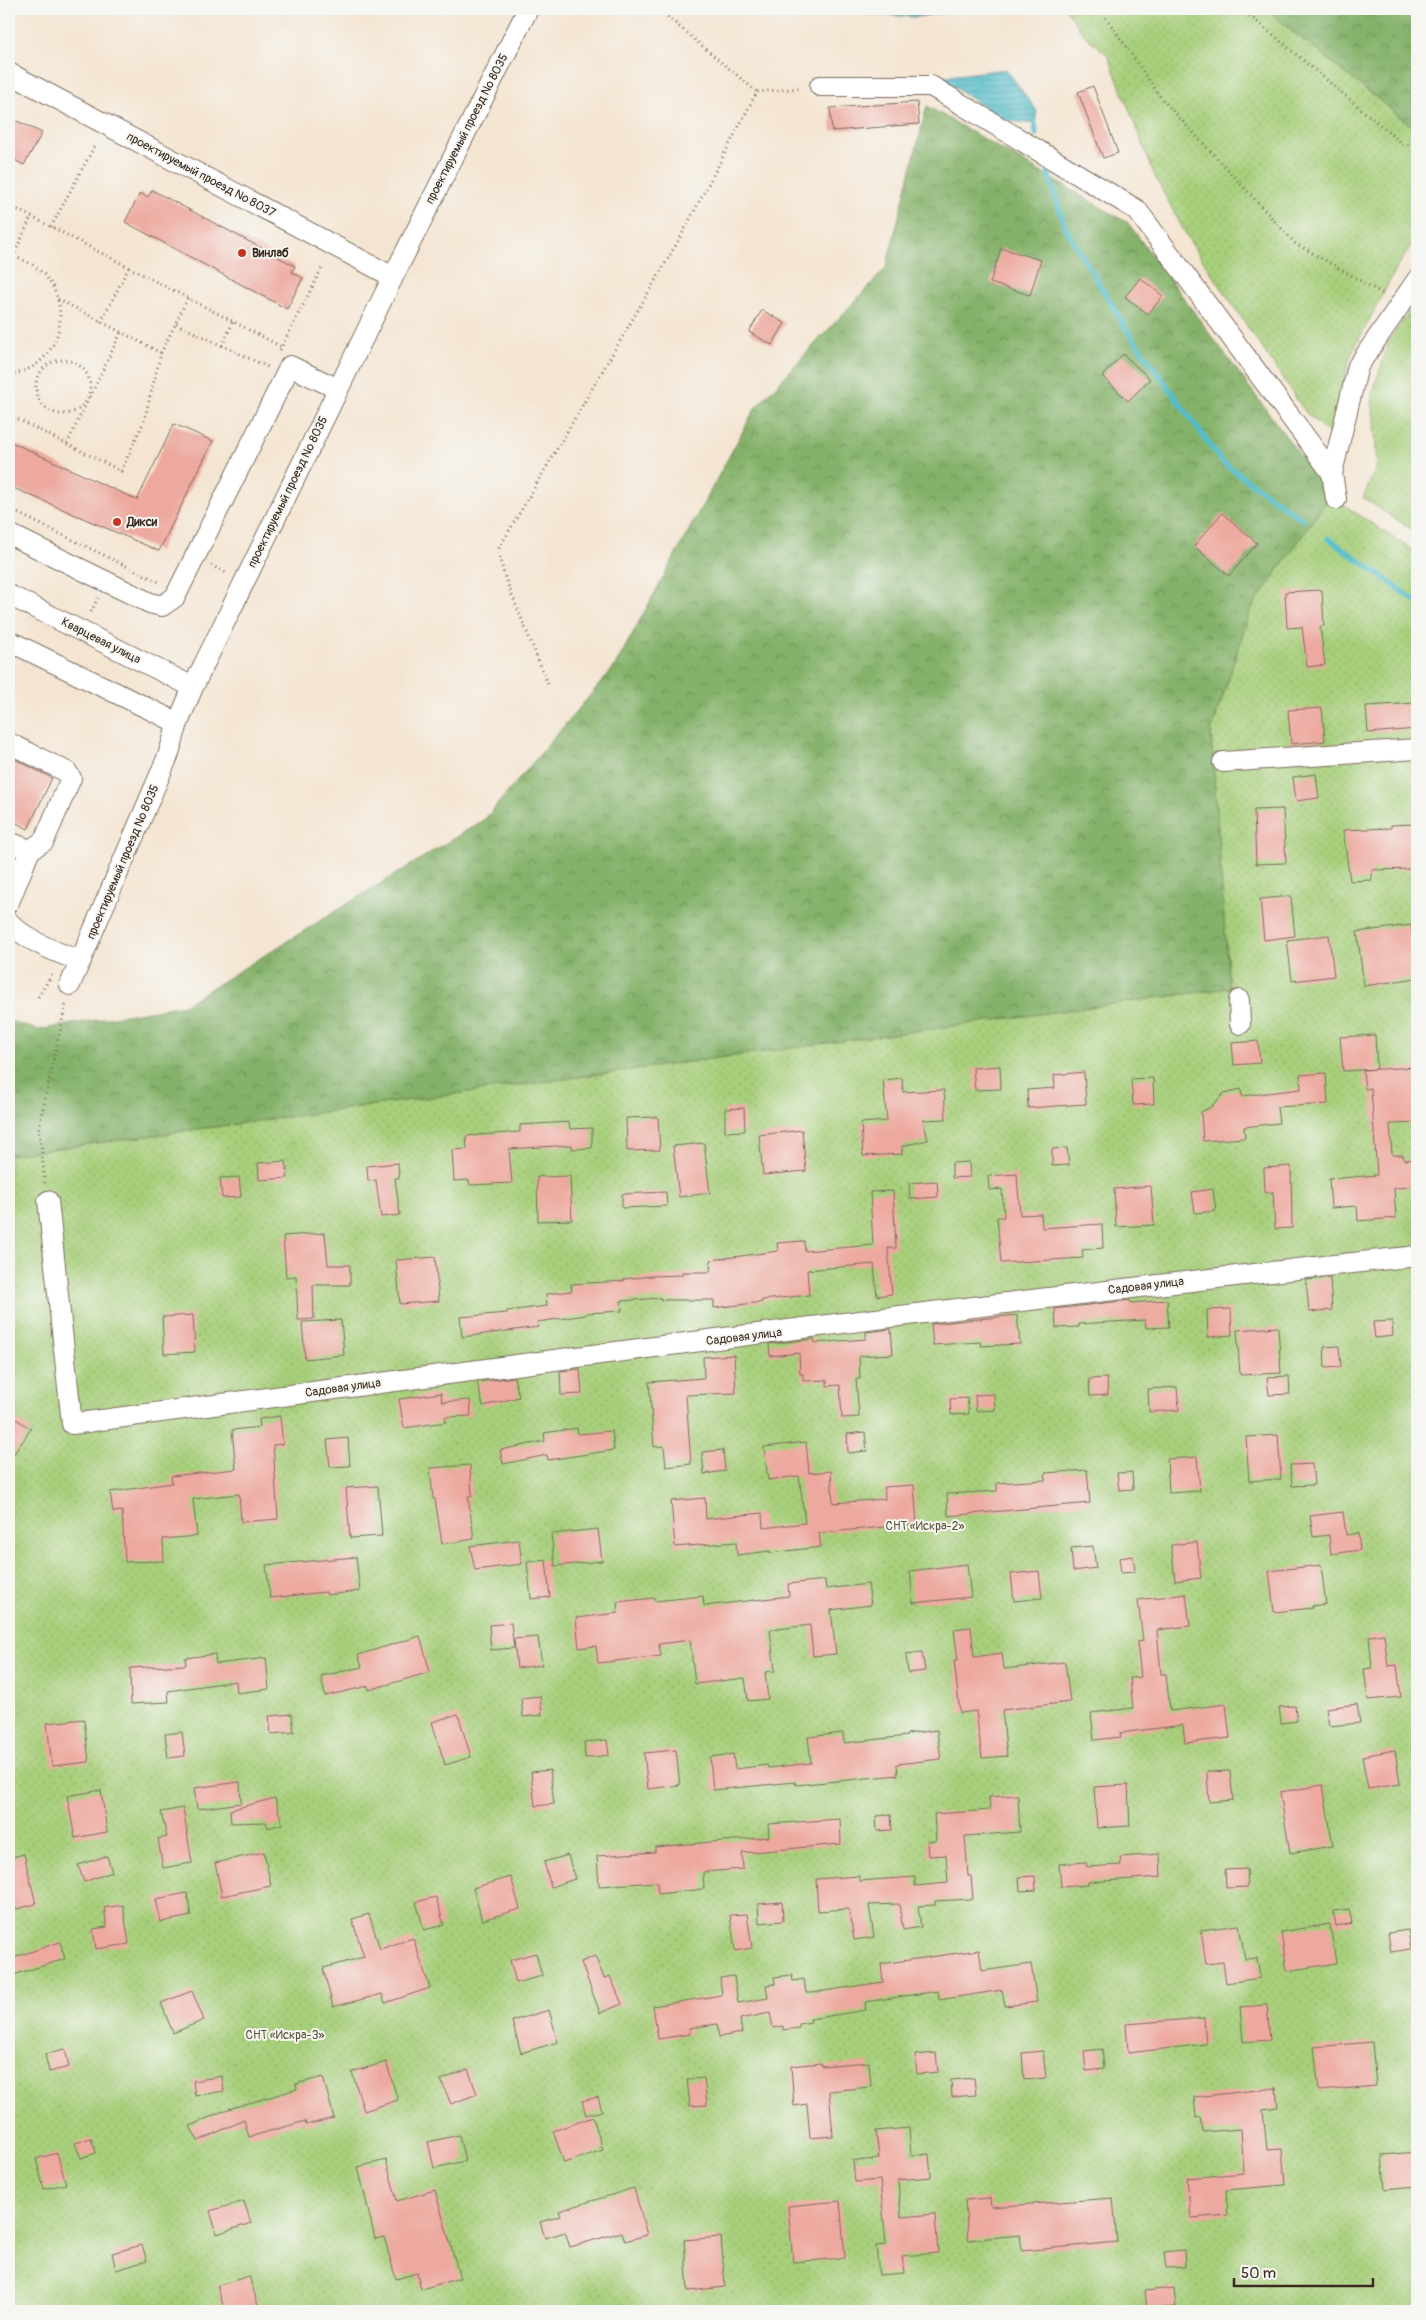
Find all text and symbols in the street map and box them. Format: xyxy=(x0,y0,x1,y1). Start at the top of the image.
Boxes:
street label: проектируемый проезд № 8035 xyxy=(422,51,512,207)
street label: проектируемый проезд № 8037 xyxy=(124,129,279,221)
place label: Винлаб xyxy=(252,246,289,261)
marker: Винлаб xyxy=(236,247,248,259)
street label: проектируемый проезд № 8035 xyxy=(245,414,331,570)
place label: Дикси xyxy=(126,515,158,530)
marker: Дикси xyxy=(111,516,123,528)
street label: Кварцевая улица xyxy=(59,615,144,668)
street label: проектируемый проезд № 8035 xyxy=(84,782,162,942)
street label: Садовая улица xyxy=(1107,1274,1185,1298)
street label: Садовая улица xyxy=(705,1325,783,1349)
street label: Садовая улица xyxy=(304,1375,382,1401)
park label: СНТ «Искра-2» xyxy=(886,1519,964,1534)
park label: СНТ «Искра-3» xyxy=(246,2028,324,2043)
scale bar xyxy=(1234,2255,1372,2287)
text: 50 m xyxy=(1241,2264,1276,2283)

